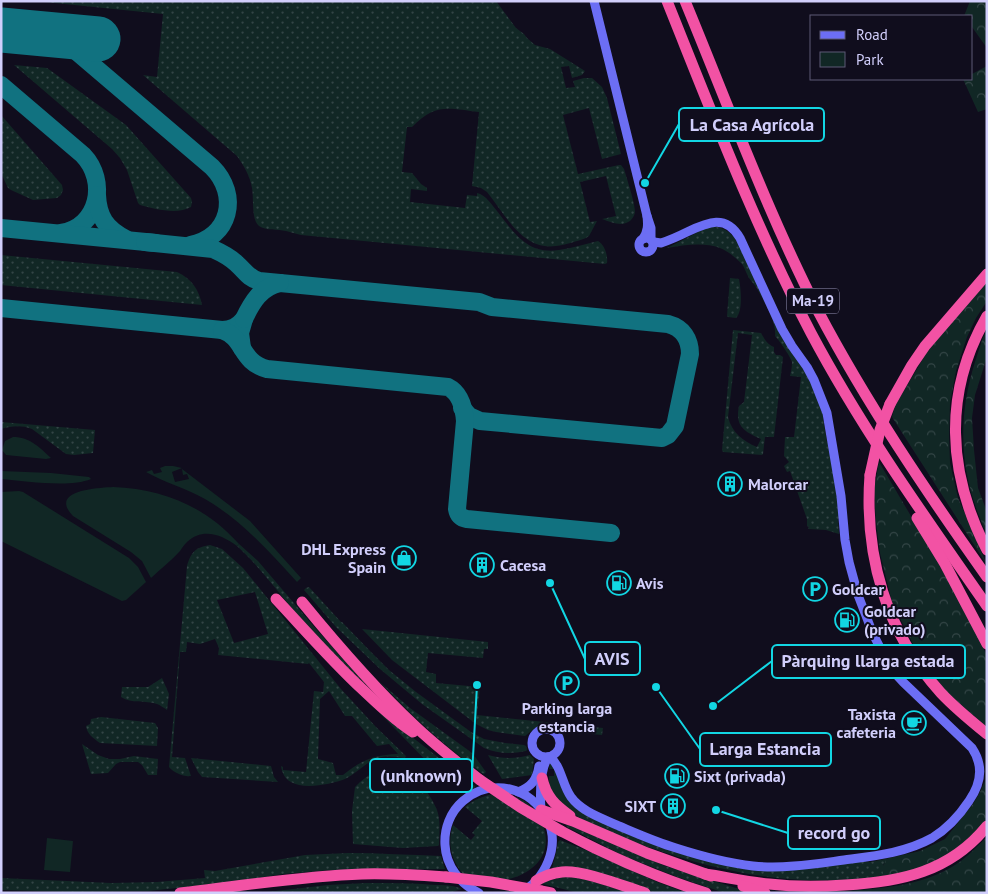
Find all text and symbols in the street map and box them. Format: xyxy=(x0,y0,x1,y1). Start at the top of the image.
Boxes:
legend xyxy=(810,15,973,80)
text: Road xyxy=(856,25,888,44)
text: Park xyxy=(856,50,884,69)
callout: La Casa Agrícola xyxy=(679,108,824,141)
text: La Casa Agrícola xyxy=(690,113,814,136)
road number: Ma-19 xyxy=(787,288,839,314)
building icon: Malorcar xyxy=(717,471,743,497)
place label: Malorcar xyxy=(748,474,809,494)
place label: DHL Express Spain xyxy=(301,539,386,577)
shop icon: DHL Express Spain xyxy=(391,545,417,571)
building icon: Cacesa xyxy=(469,552,495,578)
place label: Cacesa xyxy=(500,555,546,575)
fuel station icon: Avis xyxy=(606,570,632,596)
place label: Avis xyxy=(636,573,664,593)
parking icon: Goldcar xyxy=(802,576,828,602)
place label: Goldcar xyxy=(832,579,885,599)
place label: Goldcar (privado) xyxy=(864,601,926,639)
fuel station icon: Goldcar (privado) xyxy=(834,607,860,633)
callout: AVIS xyxy=(585,642,640,675)
callout: Pàrquing llarga estada xyxy=(772,645,965,678)
text: AVIS xyxy=(594,647,630,670)
text: Pàrquing llarga estada xyxy=(781,649,955,672)
parking icon: Parking larga estancia xyxy=(554,670,580,696)
place label: Parking larga estancia xyxy=(522,698,612,736)
place label: Taxista cafeteria xyxy=(836,704,896,742)
cafe icon: Taxista cafeteria xyxy=(901,710,927,736)
callout: Larga Estancia xyxy=(700,733,831,766)
text: Larga Estancia xyxy=(709,737,821,760)
callout: (unknown) xyxy=(370,759,472,792)
fuel station icon: Sixt (privada) xyxy=(664,763,690,789)
text: (unknown) xyxy=(380,764,462,787)
place label: Sixt (privada) xyxy=(694,766,786,786)
building icon: SIXT xyxy=(660,793,686,819)
place label: SIXT xyxy=(624,796,656,816)
callout: record go xyxy=(788,816,880,849)
text: record go xyxy=(798,821,871,844)

